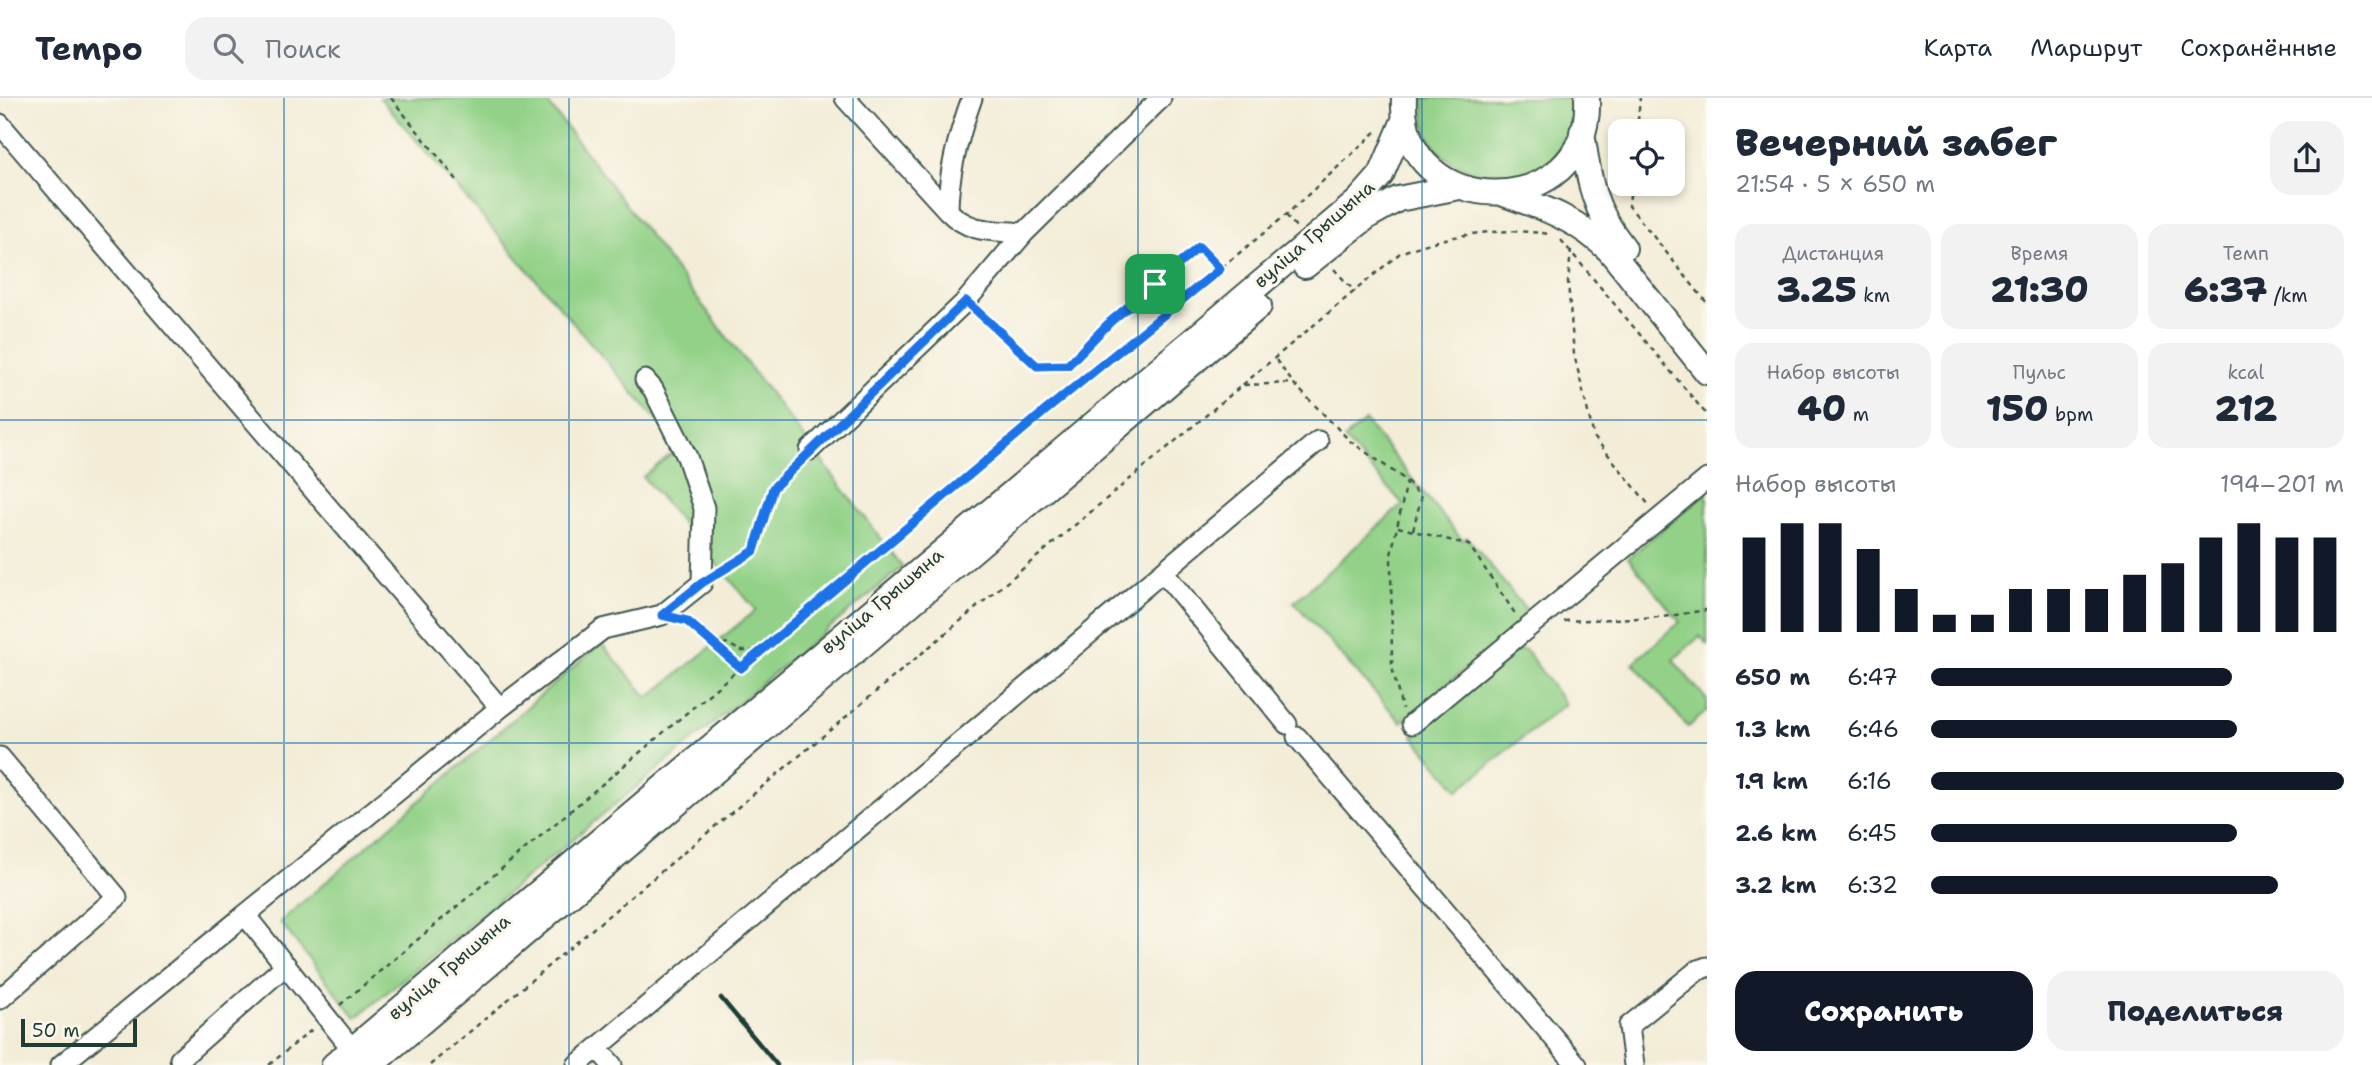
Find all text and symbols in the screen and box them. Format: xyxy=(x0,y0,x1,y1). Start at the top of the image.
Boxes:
search box xyxy=(185,17,675,80)
text: Tempo xyxy=(35,26,143,71)
icon: search xyxy=(209,29,247,67)
text: Поиск xyxy=(265,31,341,66)
text: Карта xyxy=(1924,32,1992,64)
text: Маршрут xyxy=(2030,32,2142,64)
text: Сохранённые xyxy=(2180,32,2337,64)
text: Вечерний забег xyxy=(1735,117,2057,168)
map controls xyxy=(1608,119,1685,196)
button: locate xyxy=(1608,119,1685,196)
button: share xyxy=(2270,121,2344,195)
text: 21:54 · 5 × 650 m xyxy=(1735,169,1935,199)
street label: вуліца Грышына xyxy=(1248,174,1380,293)
text: Дистанция xyxy=(1782,241,1884,266)
text: Время xyxy=(2011,241,2068,266)
text: Темп xyxy=(2223,241,2269,266)
pin xyxy=(1125,254,1185,314)
icon: arrive xyxy=(1136,265,1174,303)
text: 3.25 xyxy=(1776,266,1857,313)
text: 21:30 xyxy=(1990,266,2089,313)
text: 6:37 xyxy=(2184,266,2267,313)
text: km xyxy=(1857,283,1890,308)
text: /km xyxy=(2267,283,2308,308)
text: Набор высоты xyxy=(1767,360,1900,385)
text: Пульс xyxy=(2013,360,2066,385)
text: kcal xyxy=(2227,360,2264,385)
text: 40 xyxy=(1797,385,1846,432)
text: 150 xyxy=(1986,385,2049,432)
text: 212 xyxy=(2214,385,2277,432)
text: m xyxy=(1846,402,1869,427)
text: bpm xyxy=(2049,402,2093,427)
text: Набор высоты xyxy=(1735,469,1896,499)
text: 194–201 m xyxy=(2220,469,2344,499)
street label: вуліца Грышына xyxy=(816,542,949,660)
text: 650 m xyxy=(1735,662,1810,692)
text: 6:47 xyxy=(1847,662,1898,692)
text: 1.3 km xyxy=(1735,714,1810,744)
text: 6:46 xyxy=(1847,714,1899,744)
text: 1.9 km xyxy=(1735,766,1808,796)
text: 6:16 xyxy=(1847,766,1892,796)
text: 2.6 km xyxy=(1735,818,1817,848)
text: 6:45 xyxy=(1847,818,1897,848)
text: 3.2 km xyxy=(1735,870,1817,900)
text: 6:32 xyxy=(1847,870,1898,900)
street label: вуліца Грышына xyxy=(383,908,516,1026)
button: Сохранить xyxy=(1735,971,2033,1051)
button: Поделиться xyxy=(2047,971,2344,1051)
scale bar xyxy=(21,1016,136,1048)
text: 50 m xyxy=(32,1018,80,1043)

